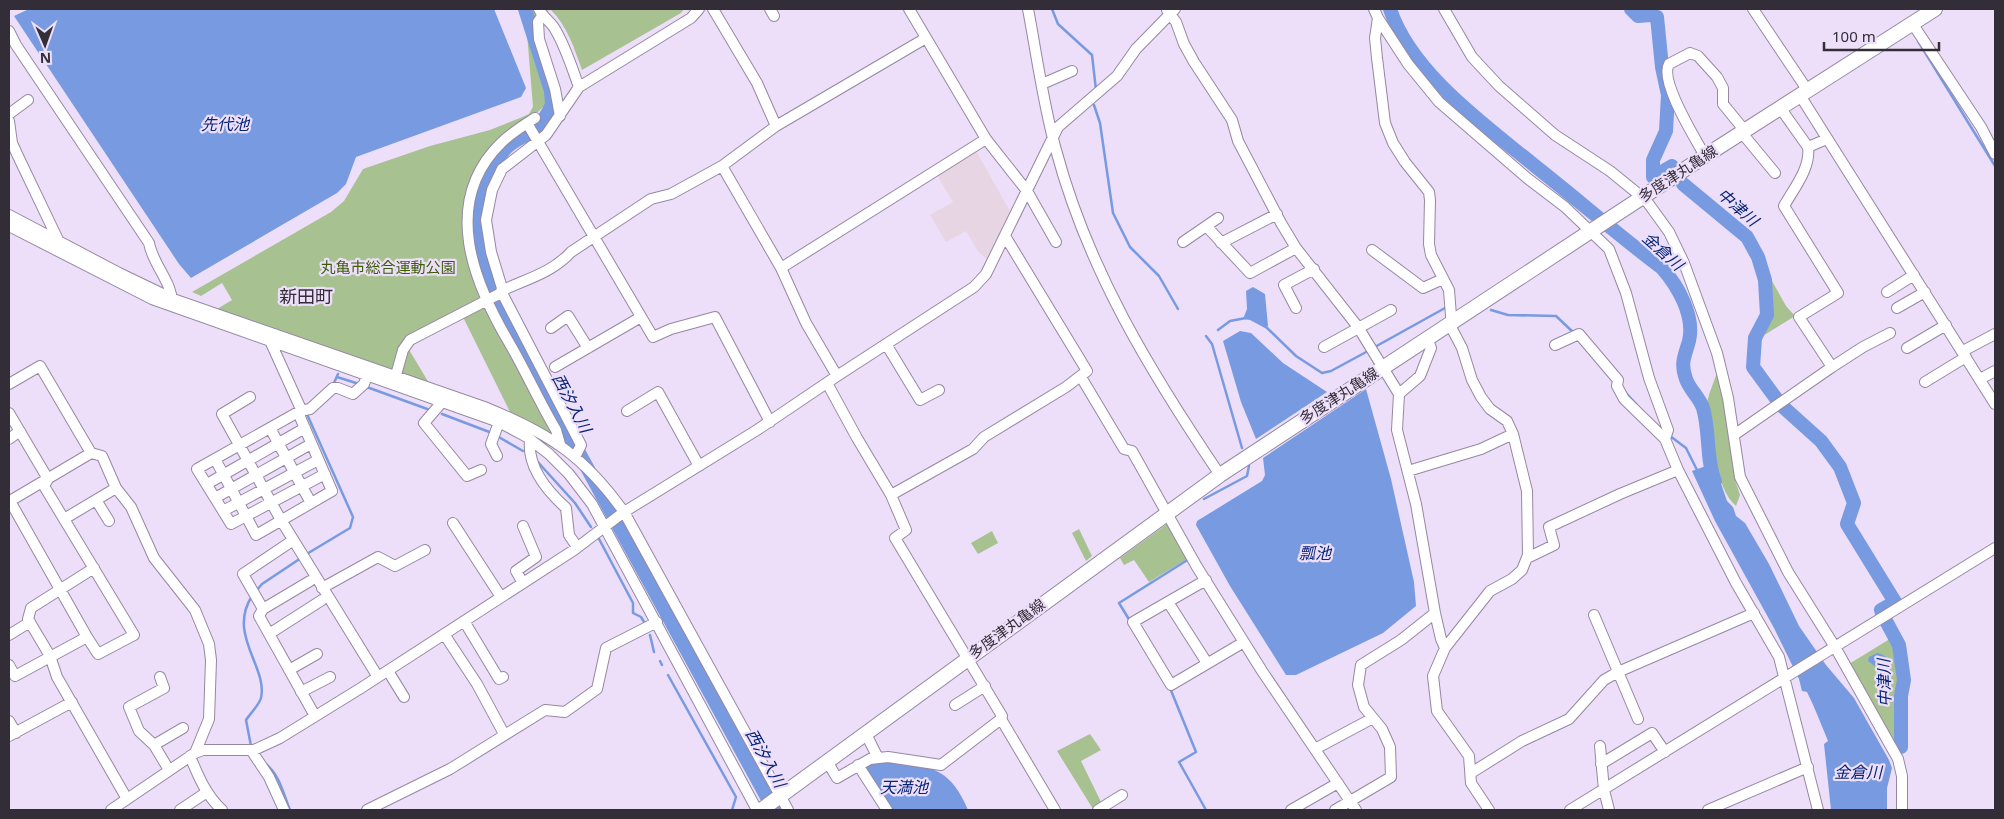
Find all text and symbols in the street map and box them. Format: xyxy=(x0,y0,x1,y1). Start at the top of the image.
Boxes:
north arrow xyxy=(20,20,70,70)
scale bar xyxy=(1824,20,1939,52)
text: 100 m xyxy=(1832,26,1876,46)
text: N xyxy=(39,49,51,68)
water label: 先代池 xyxy=(201,113,251,135)
street label: 多度津丸亀線 xyxy=(1634,140,1721,206)
water label: 中津川 xyxy=(1713,183,1765,232)
water label: 金倉川 xyxy=(1638,227,1690,277)
park label: 丸亀市総合運動公園 xyxy=(320,257,456,277)
district label: 新田町 xyxy=(279,284,333,308)
street label: 多度津丸亀線 xyxy=(1295,362,1382,428)
water label: 西汐入川 xyxy=(547,370,598,438)
water label: 瓢池 xyxy=(1299,542,1333,564)
street label: 多度津丸亀線 xyxy=(964,594,1049,663)
water label: 中津川 xyxy=(1872,657,1896,707)
water label: 西汐入川 xyxy=(741,725,792,793)
water label: 金倉川 xyxy=(1834,761,1884,783)
water label: 天満池 xyxy=(880,776,930,798)

